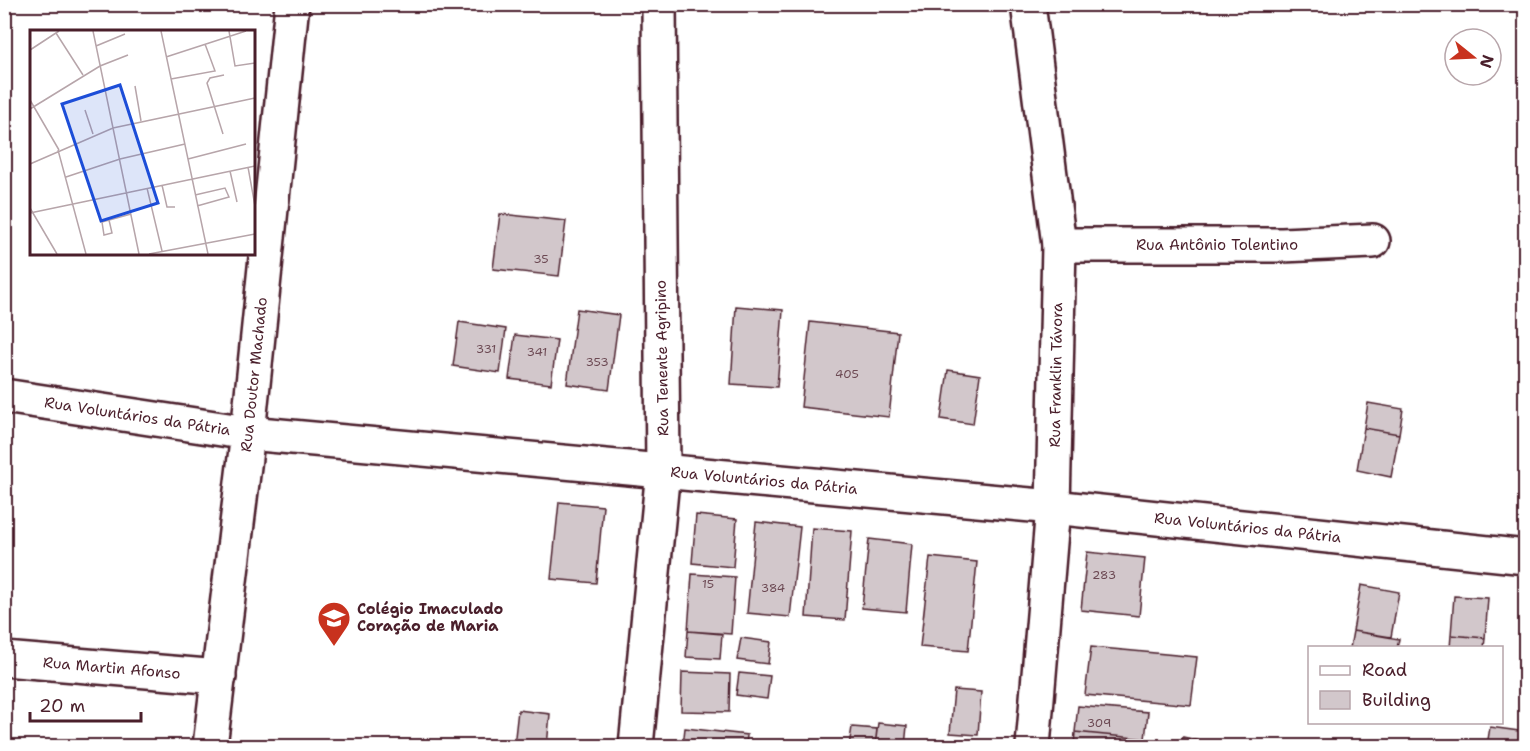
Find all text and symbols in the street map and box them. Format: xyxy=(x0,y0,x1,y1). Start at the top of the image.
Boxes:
north arrow xyxy=(1443,27,1503,87)
inset map xyxy=(30,30,255,255)
text: N xyxy=(1475,52,1499,71)
street label: Rua Antônio Tolentino xyxy=(1136,234,1298,255)
house number: 35 xyxy=(533,251,549,267)
street label: Rua Tenente Agripino xyxy=(651,280,673,436)
street label: Rua Doutor Machado xyxy=(236,296,272,453)
street label: Rua Franklin Távora xyxy=(1045,302,1067,448)
house number: 331 xyxy=(476,341,496,357)
house number: 341 xyxy=(527,344,547,360)
house number: 353 xyxy=(585,354,609,370)
house number: 405 xyxy=(835,366,859,382)
street label: Rua Voluntários da Pátria xyxy=(43,392,232,440)
street label: Rua Voluntários da Pátria xyxy=(670,462,859,499)
street label: Rua Voluntários da Pátria xyxy=(1153,508,1343,547)
house number: 283 xyxy=(1092,567,1116,583)
house number: 15 xyxy=(702,576,714,592)
house number: 384 xyxy=(761,580,785,596)
place label: Colégio Imaculado Coração de Maria xyxy=(357,599,503,636)
school or university icon: Colégio Imaculado Coração de Maria xyxy=(316,600,352,647)
legend xyxy=(1308,646,1503,724)
street label: Rua Martin Afonso xyxy=(42,652,181,684)
text: Road xyxy=(1362,658,1407,682)
scale bar xyxy=(30,685,141,723)
text: Building xyxy=(1362,688,1431,712)
text: 20 m xyxy=(39,694,85,718)
house number: 309 xyxy=(1087,715,1111,731)

